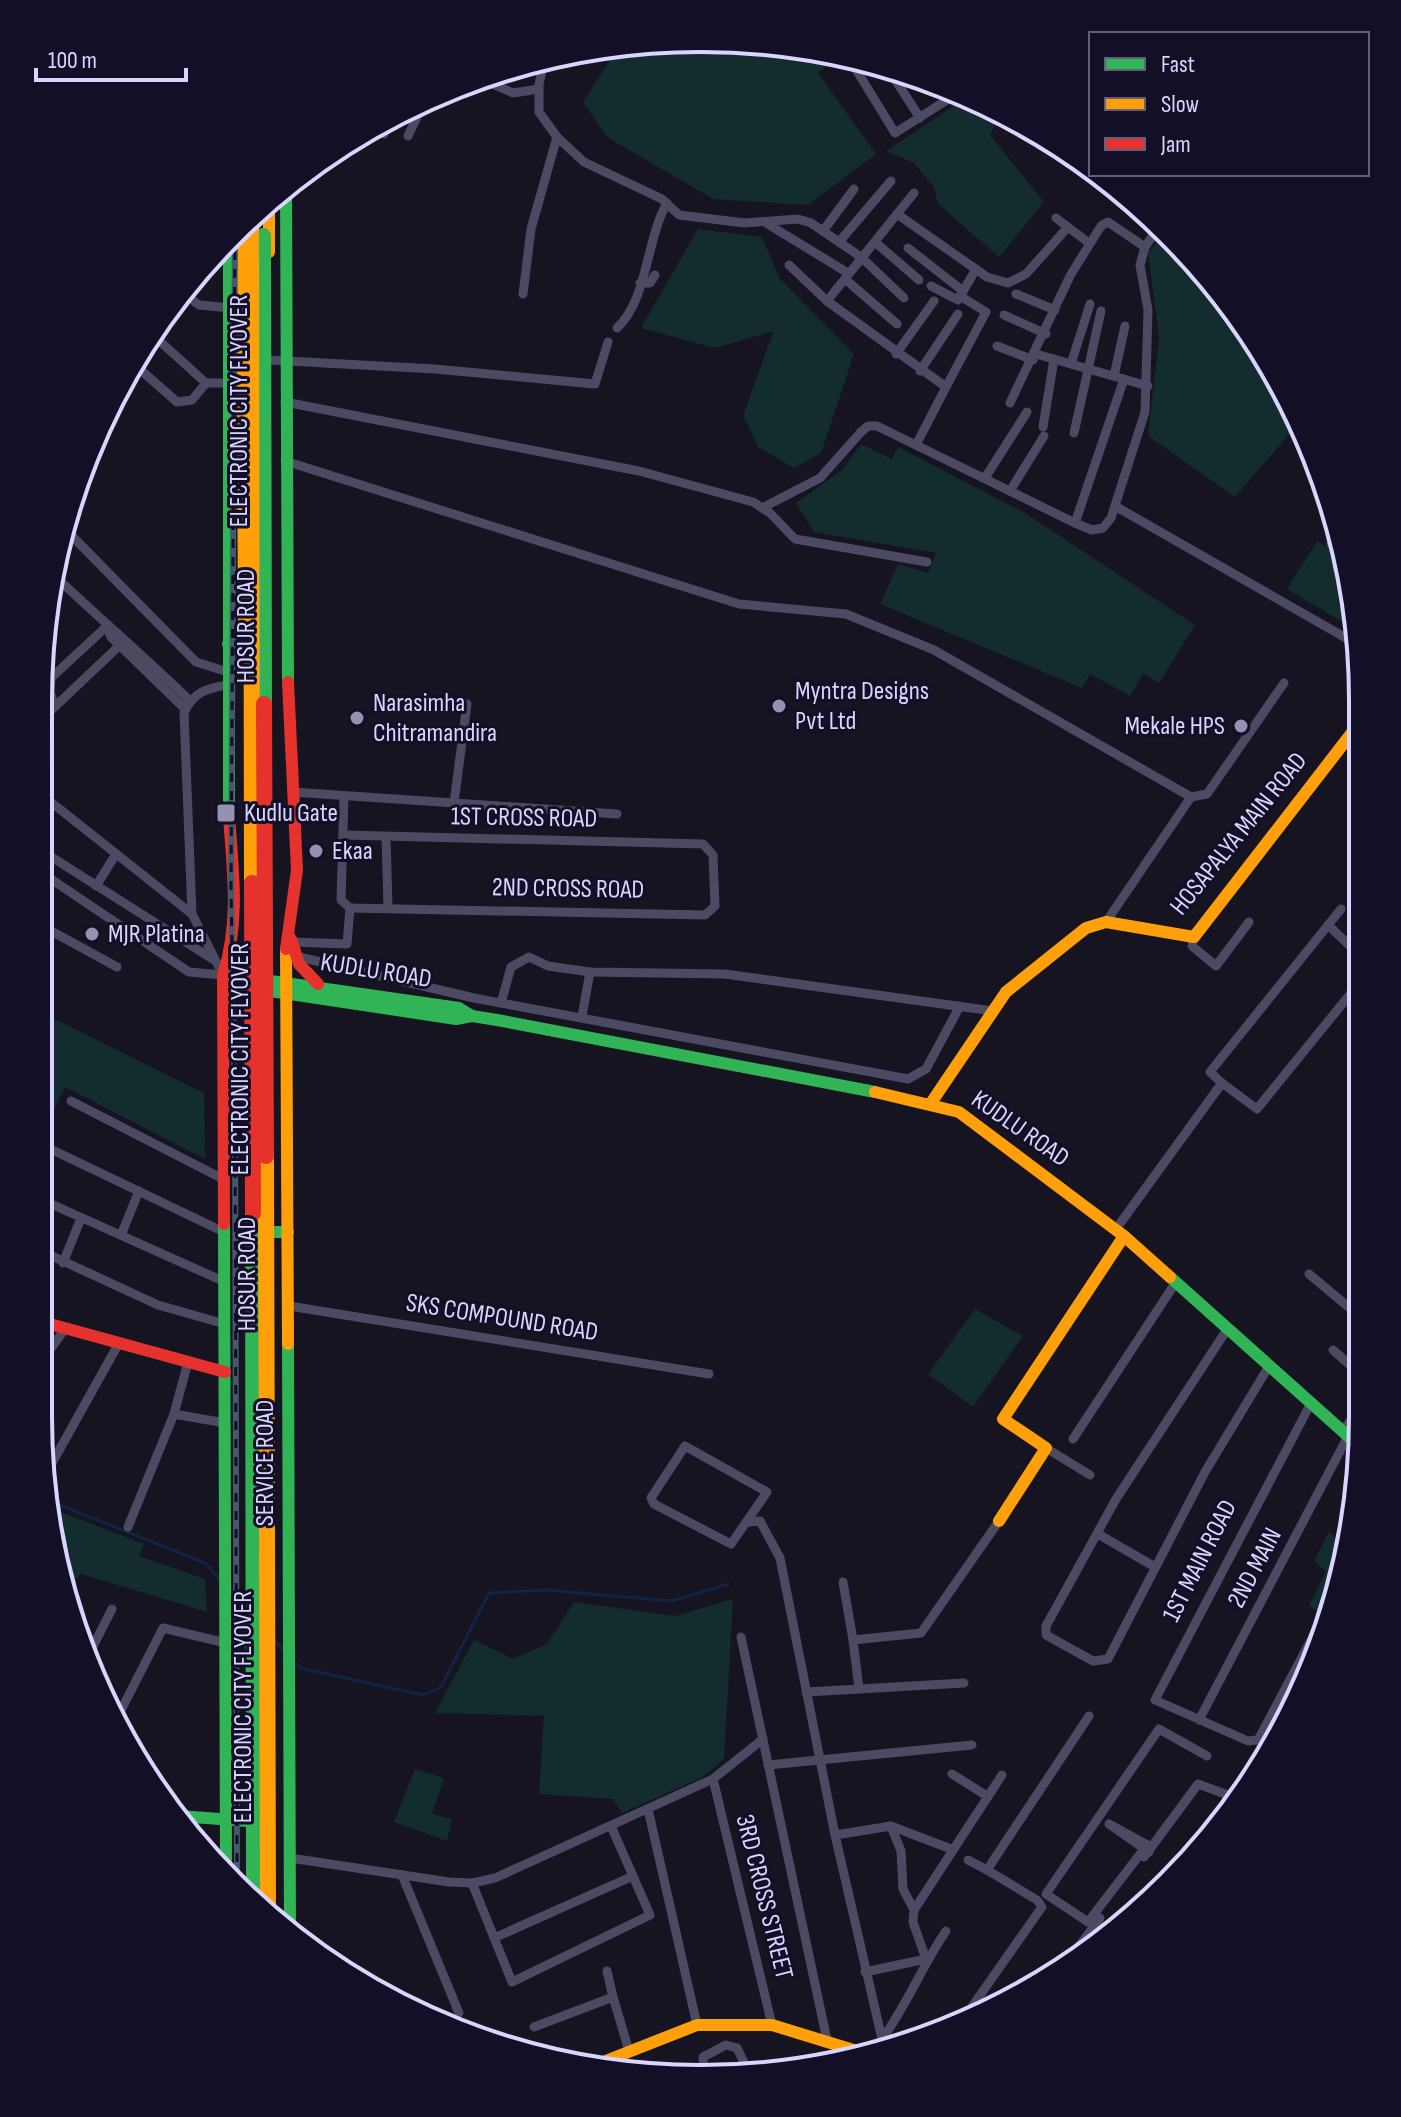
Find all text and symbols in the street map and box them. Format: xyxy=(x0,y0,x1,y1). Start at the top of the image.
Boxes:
scale bar xyxy=(36,32,186,82)
legend xyxy=(1089,32,1369,176)
text: 100 m xyxy=(48,46,97,75)
text: Fast xyxy=(1161,50,1195,79)
text: Slow xyxy=(1161,90,1199,119)
text: Jam xyxy=(1160,130,1191,159)
street label: ELECTRONIC CITY FLYOVER xyxy=(224,295,255,527)
street label: HOSUR ROAD xyxy=(231,569,262,683)
place label: Myntra Designs Pvt Ltd xyxy=(795,676,929,737)
place label: Narasimha Chitramandira xyxy=(373,688,497,749)
marker: Myntra Designs Pvt Ltd xyxy=(770,697,788,715)
marker: Narasimha Chitramandira xyxy=(348,709,366,727)
place label: Mekale HPS xyxy=(1124,711,1225,742)
marker: Mekale HPS xyxy=(1232,717,1250,735)
street label: HOSAPALYA MAIN ROAD xyxy=(1164,746,1314,922)
place label: Kudlu Gate xyxy=(244,798,338,829)
street label: 1ST CROSS ROAD xyxy=(451,801,597,835)
marker: Kudlu Gate xyxy=(215,802,237,824)
place label: Ekaa xyxy=(332,836,373,867)
marker: Ekaa xyxy=(307,842,325,860)
street label: 2ND CROSS ROAD xyxy=(492,872,644,906)
place label: MJR Platina xyxy=(108,919,205,950)
marker: MJR Platina xyxy=(83,925,101,943)
street label: ELECTRONIC CITY FLYOVER xyxy=(225,943,256,1175)
street label: KUDLU ROAD xyxy=(318,947,434,995)
street label: KUDLU ROAD xyxy=(965,1084,1075,1174)
street label: HOSUR ROAD xyxy=(232,1217,263,1331)
street label: SKS COMPOUND ROAD xyxy=(404,1288,600,1348)
street label: SERVICE ROAD xyxy=(250,1400,281,1526)
street label: 1ST MAIN ROAD xyxy=(1156,1495,1244,1627)
street label: 2ND MAIN xyxy=(1221,1523,1289,1613)
street label: ELECTRONIC CITY FLYOVER xyxy=(228,1591,259,1823)
street label: 3RD CROSS STREET xyxy=(729,1812,799,1982)

